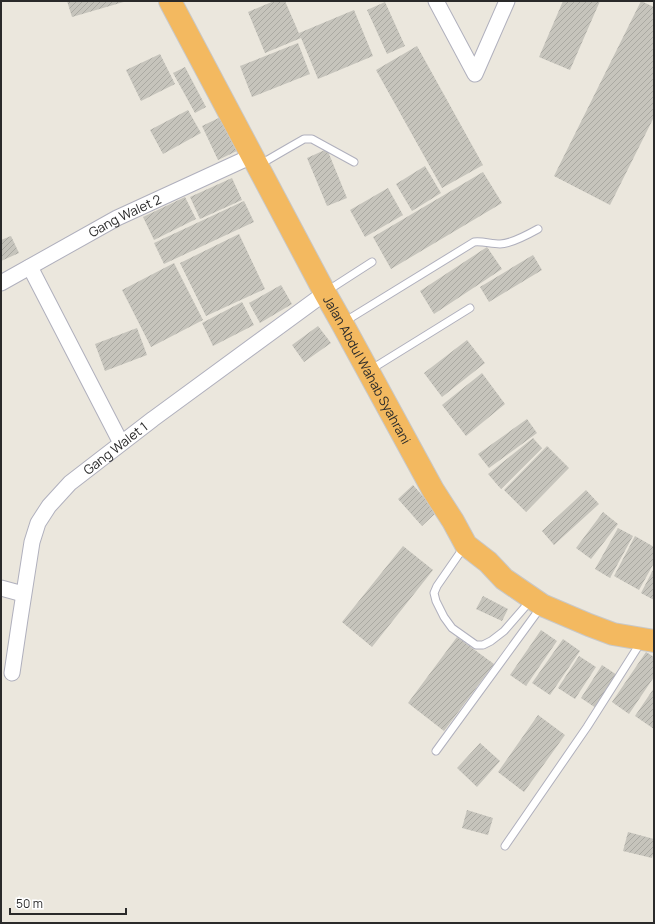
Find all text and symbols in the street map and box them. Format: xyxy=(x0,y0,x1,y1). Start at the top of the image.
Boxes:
street label: Gang Walet 2 xyxy=(85,190,164,241)
street label: Jalan Abdul Wahab Syahrani xyxy=(319,292,415,447)
street label: Gang Walet 1 xyxy=(79,418,151,479)
scale bar xyxy=(10,890,126,916)
text: 50 m xyxy=(16,895,43,912)

